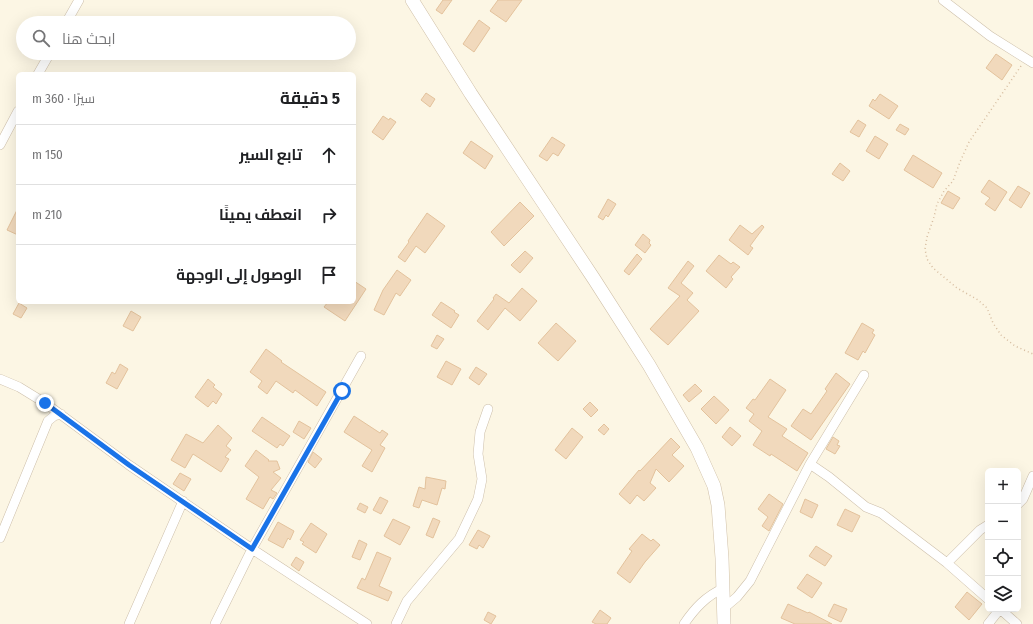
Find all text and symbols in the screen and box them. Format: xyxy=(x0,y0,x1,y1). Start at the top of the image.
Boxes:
search box xyxy=(16,16,356,60)
icon: search xyxy=(30,27,52,49)
text: ابحث هنا xyxy=(62,30,116,48)
text: 5 دقيقة xyxy=(280,88,340,109)
text: سيرًا · 360 m xyxy=(32,91,95,106)
icon: ahead xyxy=(318,144,340,166)
text: تابع السير xyxy=(239,146,302,164)
text: 150 m xyxy=(32,147,63,162)
icon: right xyxy=(318,204,340,226)
text: انعطف يمينًا xyxy=(219,206,302,224)
text: 210 m xyxy=(32,207,62,222)
icon: arrive xyxy=(318,264,340,286)
text: الوصول إلى الوجهة xyxy=(176,266,302,284)
route start xyxy=(333,382,351,400)
route end xyxy=(36,394,54,412)
map controls xyxy=(985,468,1021,612)
button: + xyxy=(985,468,1021,504)
button: − xyxy=(985,504,1021,540)
button: locate xyxy=(985,540,1021,576)
button: layers xyxy=(985,576,1021,612)

